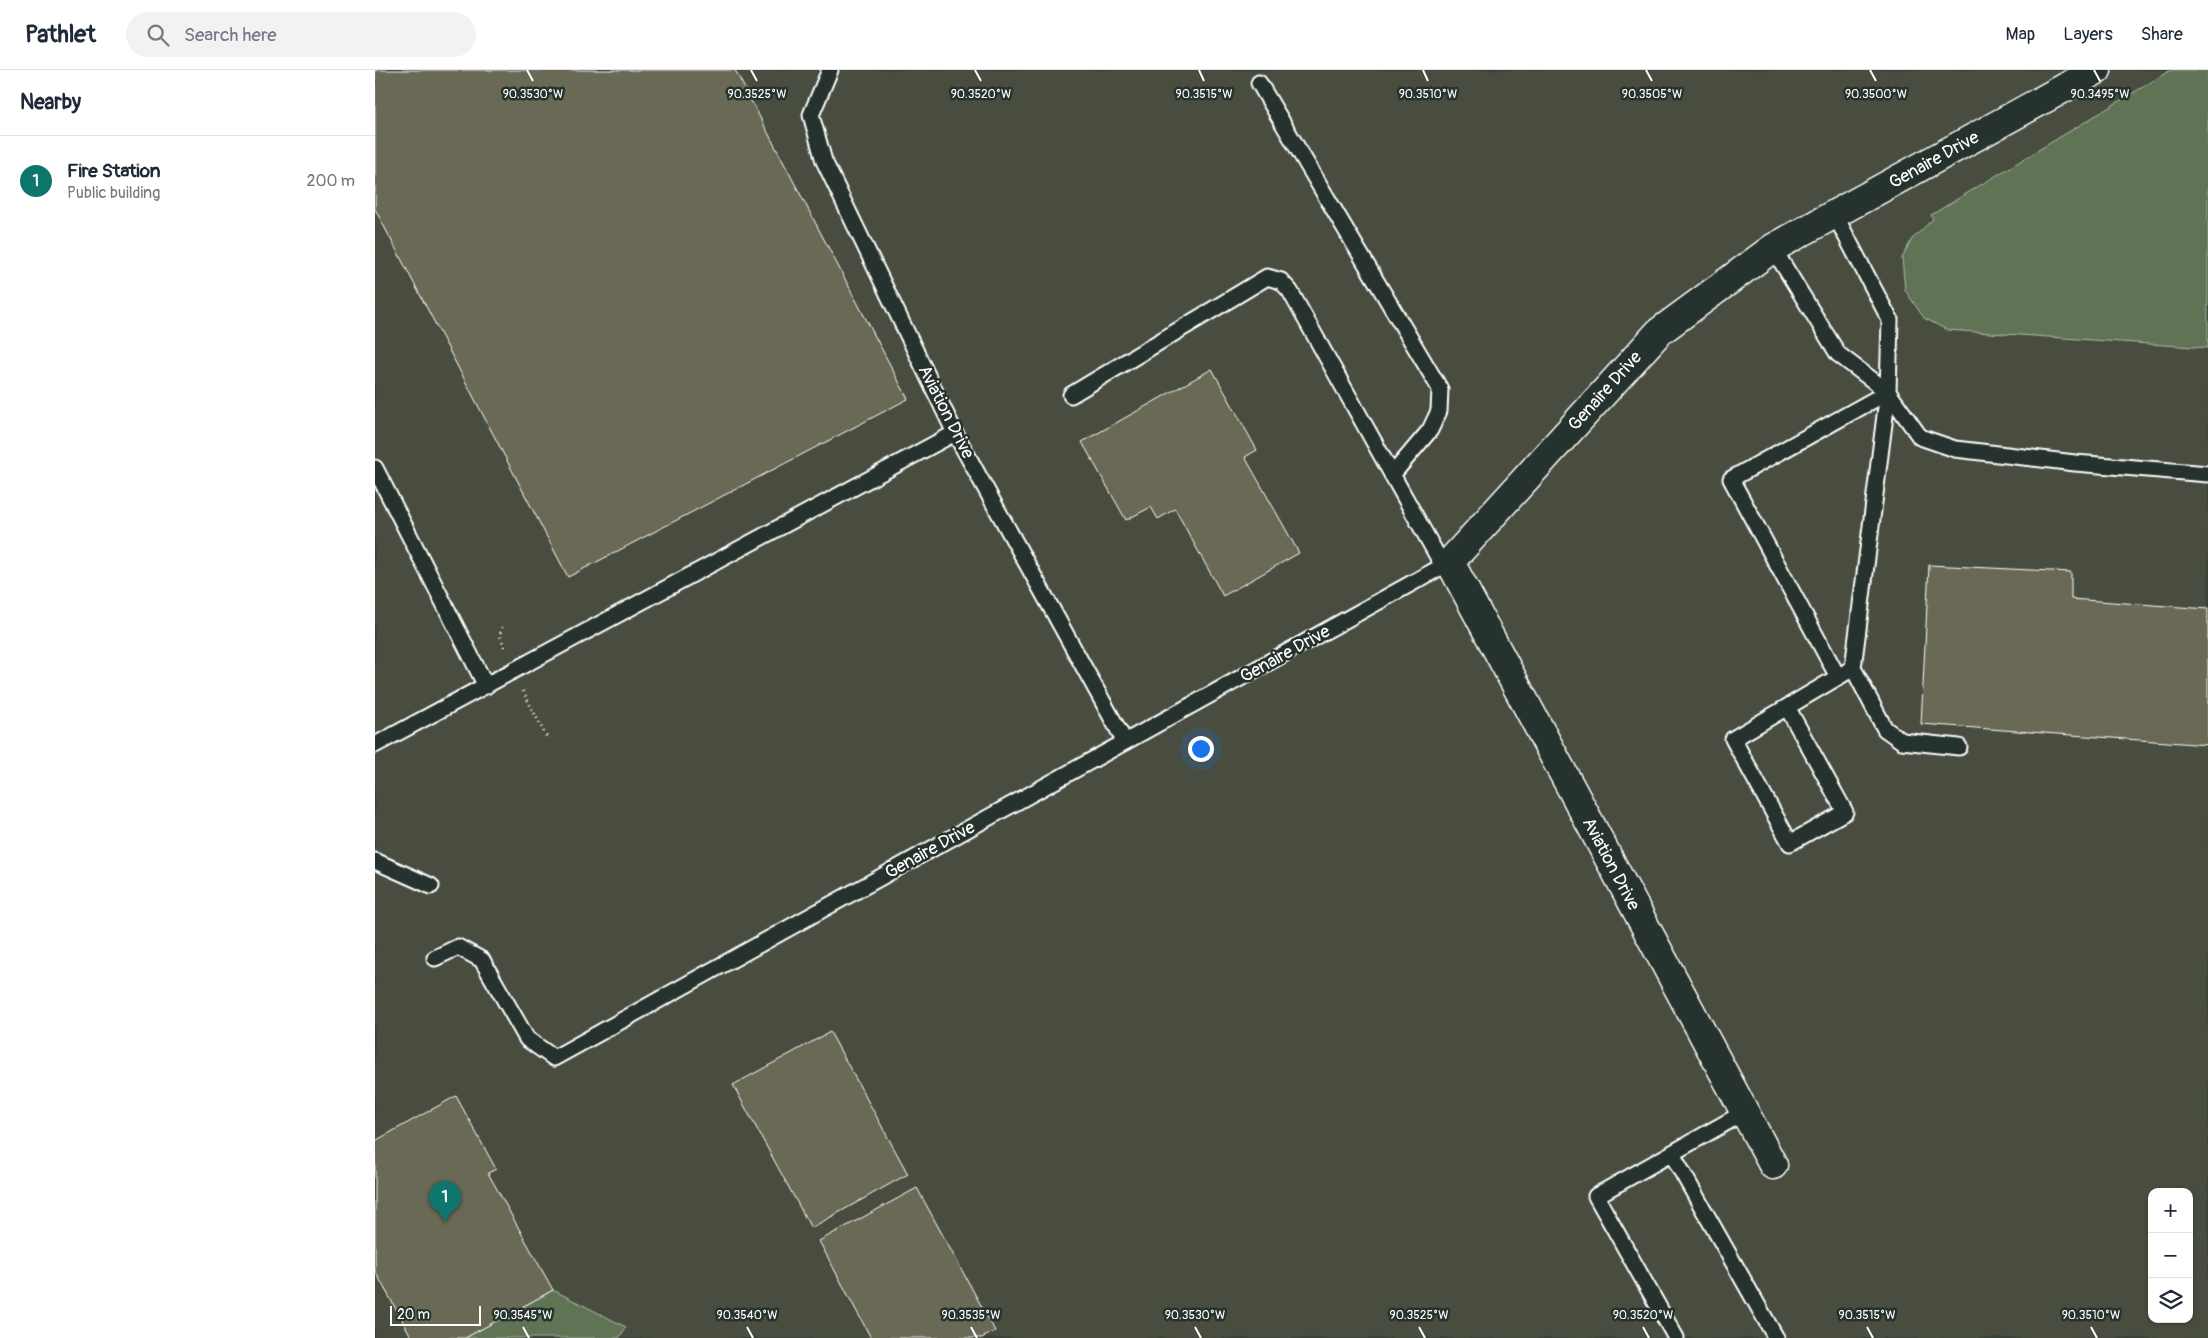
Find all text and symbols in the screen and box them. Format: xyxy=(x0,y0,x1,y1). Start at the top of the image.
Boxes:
search box xyxy=(126,12,476,57)
text: Pathlet xyxy=(25,20,96,49)
icon: search xyxy=(144,21,172,49)
text: Search here xyxy=(184,23,277,47)
text: Map xyxy=(2006,23,2035,46)
text: Layers xyxy=(2063,23,2113,46)
text: Share xyxy=(2141,23,2183,46)
text: 90.3530°W xyxy=(503,87,563,102)
text: 90.3525°W xyxy=(728,87,786,102)
text: 90.3520°W xyxy=(951,87,1011,102)
text: 90.3515°W xyxy=(1176,87,1232,102)
text: 90.3510°W xyxy=(1399,87,1457,102)
text: 90.3505°W xyxy=(1622,87,1682,102)
text: 90.3500°W xyxy=(1845,87,1907,102)
text: 90.3495°W xyxy=(2071,87,2129,102)
text: Nearby xyxy=(20,89,81,116)
street label: Genaire Drive xyxy=(1885,126,1983,194)
text: Fire Station xyxy=(67,159,161,183)
text: 1 xyxy=(33,171,39,191)
text: 200 m xyxy=(307,171,355,191)
text: Public building xyxy=(67,183,160,203)
street label: Genaire Drive xyxy=(1563,346,1647,436)
street label: Aviation Drive xyxy=(913,361,979,463)
street label: Genaire Drive xyxy=(1236,620,1334,688)
your location xyxy=(1188,736,1214,762)
street label: Aviation Drive xyxy=(1577,813,1645,915)
street label: Genaire Drive xyxy=(881,816,979,884)
pin: 1 xyxy=(429,1181,461,1222)
map controls xyxy=(2148,1188,2193,1323)
button: + xyxy=(2148,1188,2193,1233)
button: − xyxy=(2148,1233,2193,1278)
button: layers xyxy=(2148,1278,2193,1323)
scale bar xyxy=(390,1303,481,1326)
text: 20 m xyxy=(397,1306,430,1323)
text: 90.3545°W xyxy=(493,1308,553,1323)
text: 90.3540°W xyxy=(717,1308,777,1323)
text: 90.3535°W xyxy=(942,1308,1000,1323)
text: 90.3530°W xyxy=(1165,1308,1225,1323)
text: 90.3525°W xyxy=(1390,1308,1448,1323)
text: 90.3520°W xyxy=(1613,1308,1673,1323)
text: 90.3515°W xyxy=(1839,1308,1895,1323)
text: 90.3510°W xyxy=(2062,1308,2120,1323)

